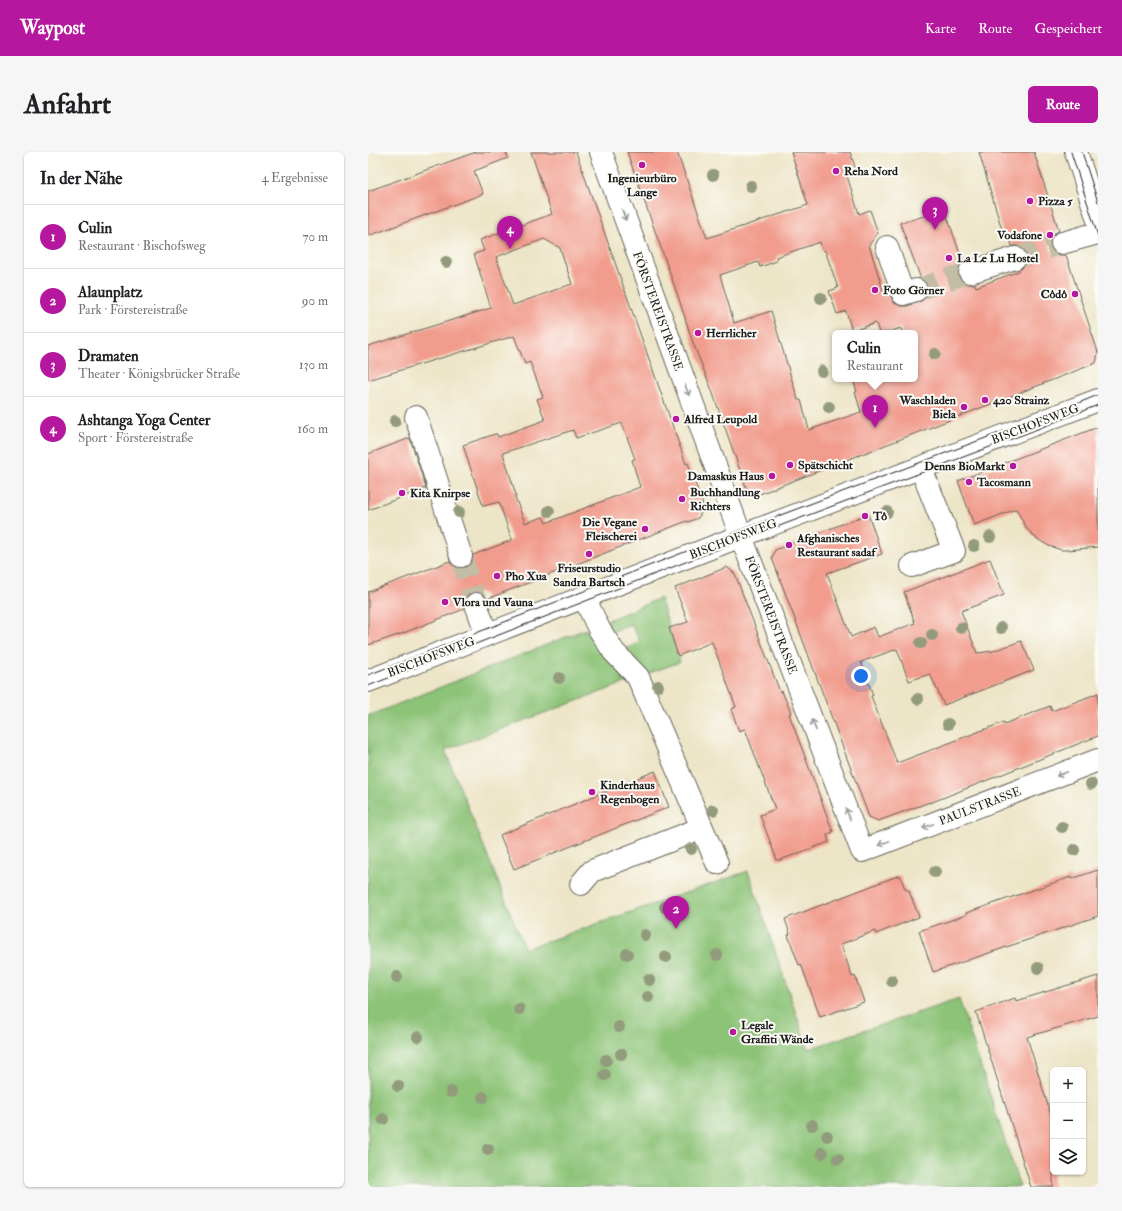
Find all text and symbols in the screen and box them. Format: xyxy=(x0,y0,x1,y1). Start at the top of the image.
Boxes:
text: Waypost xyxy=(20,16,85,40)
text: Karte xyxy=(925,20,956,37)
text: Route xyxy=(978,20,1012,37)
text: Gespeichert xyxy=(1034,20,1102,37)
button: Route xyxy=(1028,86,1098,123)
text: Anfahrt xyxy=(24,87,111,122)
marker: Ingenieurbüro Lange xyxy=(637,160,647,170)
place label: Reha Nord xyxy=(844,164,898,179)
marker: Reha Nord xyxy=(831,166,841,176)
text: In der Nähe xyxy=(40,168,122,189)
text: 4 Ergebnisse xyxy=(261,170,328,186)
place label: Ingenieurbüro Lange xyxy=(607,171,677,200)
place label: Pizza 5 xyxy=(1038,194,1073,209)
marker: Pizza 5 xyxy=(1025,196,1035,206)
pin: 3 xyxy=(922,197,948,230)
one-way arrow xyxy=(620,209,628,221)
pin: 4 xyxy=(497,216,523,249)
text: Culin xyxy=(78,219,112,238)
place label: Vodafone xyxy=(996,228,1043,243)
text: 1 xyxy=(51,229,55,245)
text: 70 m xyxy=(303,229,328,245)
marker: Vodafone xyxy=(1045,230,1055,240)
text: Restaurant · Bischofsweg xyxy=(78,238,206,254)
street label: FÖRSTEREISTRASSE xyxy=(629,249,686,373)
place label: La Le Lu Hostel xyxy=(957,251,1039,266)
marker: La Le Lu Hostel xyxy=(944,253,954,263)
text: Alaunplatz xyxy=(78,283,143,302)
place label: Foto Görner xyxy=(883,283,945,298)
marker: Foto Görner xyxy=(870,285,880,295)
place label: Côdô xyxy=(1041,287,1067,302)
marker: Côdô xyxy=(1070,289,1080,299)
text: 2 xyxy=(50,293,56,309)
text: 90 m xyxy=(302,293,328,309)
text: Park · Förstereistraße xyxy=(78,302,188,318)
place label: Herrlicher xyxy=(706,326,757,341)
marker: Herrlicher xyxy=(693,328,703,338)
popup xyxy=(832,330,918,382)
text: Culin xyxy=(847,339,881,358)
text: Dramaten xyxy=(78,347,139,366)
text: 3 xyxy=(51,357,56,373)
text: 130 m xyxy=(299,357,328,373)
text: Restaurant xyxy=(847,358,903,374)
text: Theater · Königsbrücker Straße xyxy=(78,366,240,382)
one-way arrow xyxy=(684,383,692,395)
place label: Waschladen Biela xyxy=(899,393,957,422)
place label: 420 Strainz xyxy=(992,393,1050,408)
pin: 1 xyxy=(862,395,888,428)
marker: 420 Strainz xyxy=(980,395,990,405)
street label: BISCHOFSWEG xyxy=(989,401,1081,448)
marker: Waschladen Biela xyxy=(959,402,969,412)
text: Ashtanga Yoga Center xyxy=(78,411,210,430)
place label: Alfred Leupold xyxy=(683,412,757,427)
marker: Alfred Leupold xyxy=(671,414,681,424)
text: 4 xyxy=(49,421,57,437)
text: 160 m xyxy=(297,421,328,437)
text: Sport · Förstereistraße xyxy=(78,430,193,446)
place label: Spätschicht xyxy=(798,458,853,473)
place label: Denns BioMarkt xyxy=(924,459,1005,474)
marker: Spätschicht xyxy=(785,460,795,470)
marker: Denns BioMarkt xyxy=(1008,461,1018,471)
place label: Damaskus Haus xyxy=(687,469,764,484)
marker: Damaskus Haus xyxy=(767,471,777,481)
place label: Tacosmann xyxy=(976,475,1032,490)
marker: Tacosmann xyxy=(964,477,974,487)
place label: Buchhandlung Richters xyxy=(690,485,761,514)
place label: Kita Knirpse xyxy=(410,486,471,501)
marker: Kita Knirpse xyxy=(397,488,407,498)
marker: Buchhandlung Richters xyxy=(677,494,687,504)
place label: Tô xyxy=(872,509,887,524)
marker: Tô xyxy=(860,511,870,521)
place label: Die Vegane Fleischerei xyxy=(582,515,638,544)
street label: BISCHOFSWEG xyxy=(687,516,779,563)
marker: Die Vegane Fleischerei xyxy=(640,524,650,534)
place label: Afghanisches Restaurant sadaf xyxy=(796,531,877,560)
marker: Afghanisches Restaurant sadaf xyxy=(784,540,794,550)
marker: Friseurstudio Sandra Bartsch xyxy=(584,549,594,559)
street label: FÖRSTEREISTRASSE xyxy=(741,554,800,677)
place label: Friseurstudio Sandra Bartsch xyxy=(553,561,626,590)
place label: Pho Xua xyxy=(505,569,548,584)
marker: Pho Xua xyxy=(492,571,502,581)
place label: Vlora und Vauna xyxy=(452,595,534,610)
marker: Vlora und Vauna xyxy=(440,597,450,607)
street label: BISCHOFSWEG xyxy=(385,634,477,681)
your location xyxy=(851,666,871,686)
one-way arrow xyxy=(809,720,817,732)
one-way arrow xyxy=(1056,770,1068,778)
place label: Kinderhaus Regenbogen xyxy=(600,778,660,807)
street label: PAULSTRASSE xyxy=(937,784,1024,829)
marker: Kinderhaus Regenbogen xyxy=(587,787,597,797)
one-way arrow xyxy=(844,809,852,821)
one-way arrow xyxy=(922,823,934,830)
one-way arrow xyxy=(879,839,891,847)
pin: 2 xyxy=(663,896,689,929)
place label: Legale Graffiti Wände xyxy=(741,1018,815,1047)
marker: Legale Graffiti Wände xyxy=(728,1027,738,1037)
map controls xyxy=(1050,1067,1086,1175)
button: + xyxy=(1050,1067,1086,1103)
button: − xyxy=(1050,1103,1086,1139)
button: layers xyxy=(1050,1139,1086,1175)

